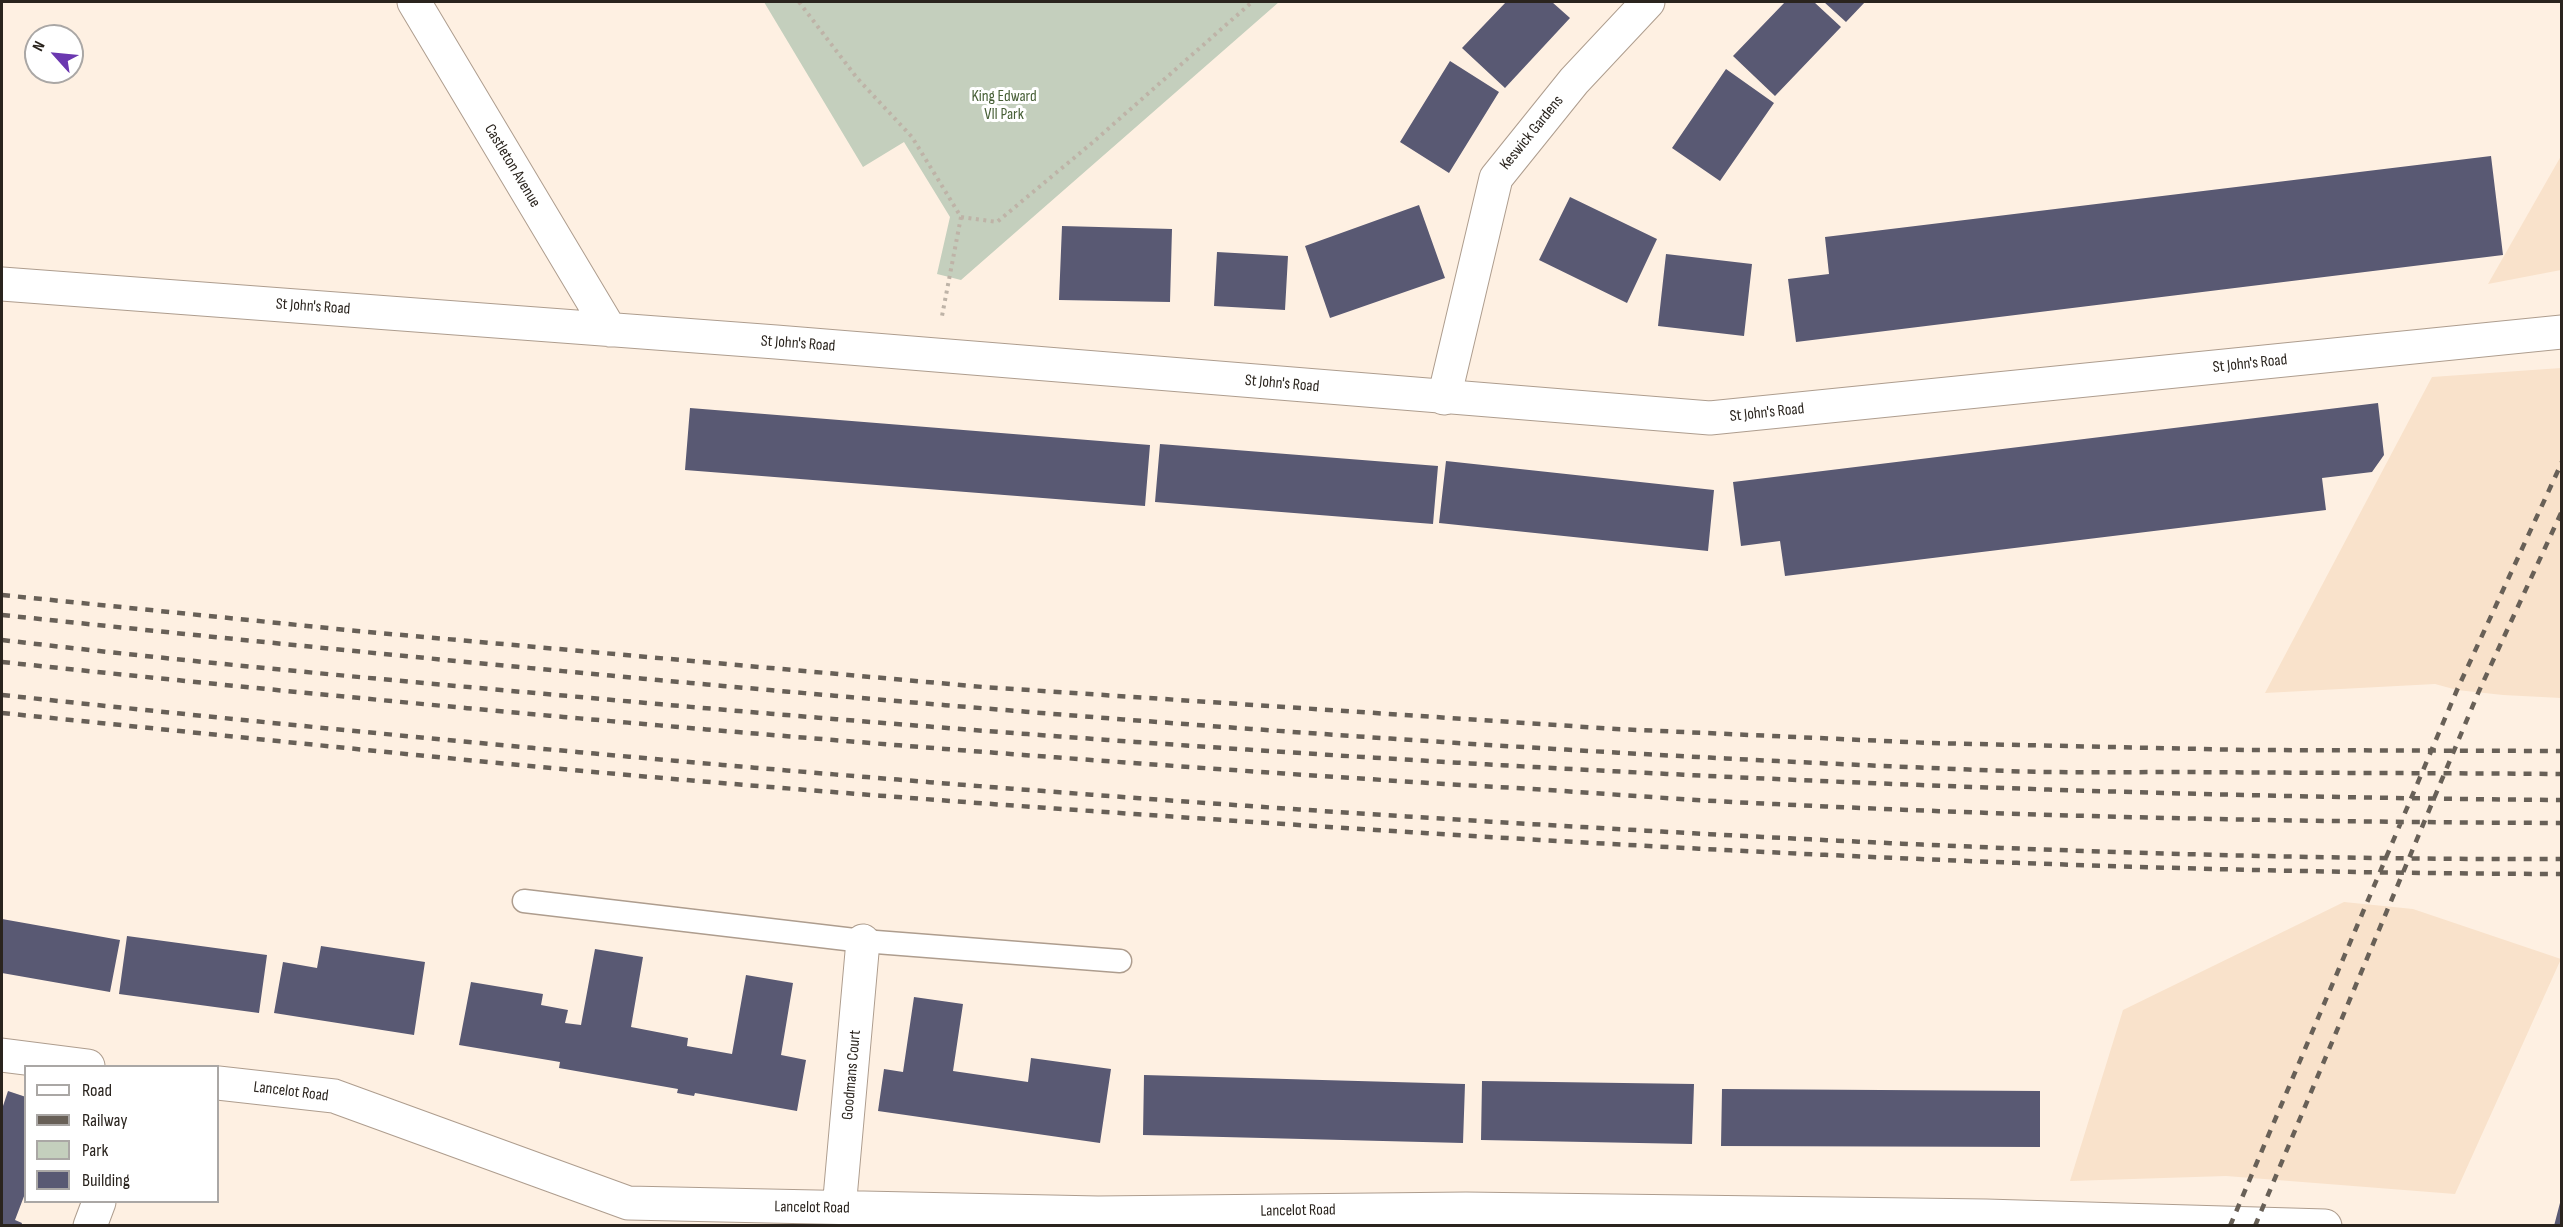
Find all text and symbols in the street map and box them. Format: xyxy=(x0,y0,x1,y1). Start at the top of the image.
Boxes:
north arrow xyxy=(24,24,84,84)
text: N xyxy=(29,38,50,55)
park label: King Edward VII Park xyxy=(971,87,1037,125)
street label: Keswick Gardens xyxy=(1496,92,1568,174)
street label: Castleton Avenue xyxy=(480,121,544,211)
street label: St John's Road xyxy=(275,295,351,319)
street label: St John's Road xyxy=(760,332,836,356)
street label: St John's Road xyxy=(2212,351,2288,377)
street label: St John's Road xyxy=(1244,371,1320,397)
street label: St John's Road xyxy=(1729,400,1805,426)
street label: Goodmans Court xyxy=(839,1029,865,1121)
legend xyxy=(24,1065,219,1203)
street label: Lancelot Road xyxy=(252,1078,330,1106)
text: Road xyxy=(82,1080,112,1101)
text: Railway xyxy=(82,1110,127,1131)
text: Park xyxy=(82,1140,108,1161)
text: Building xyxy=(82,1170,130,1191)
street label: Lancelot Road xyxy=(774,1198,850,1218)
street label: Lancelot Road xyxy=(1260,1201,1336,1221)

